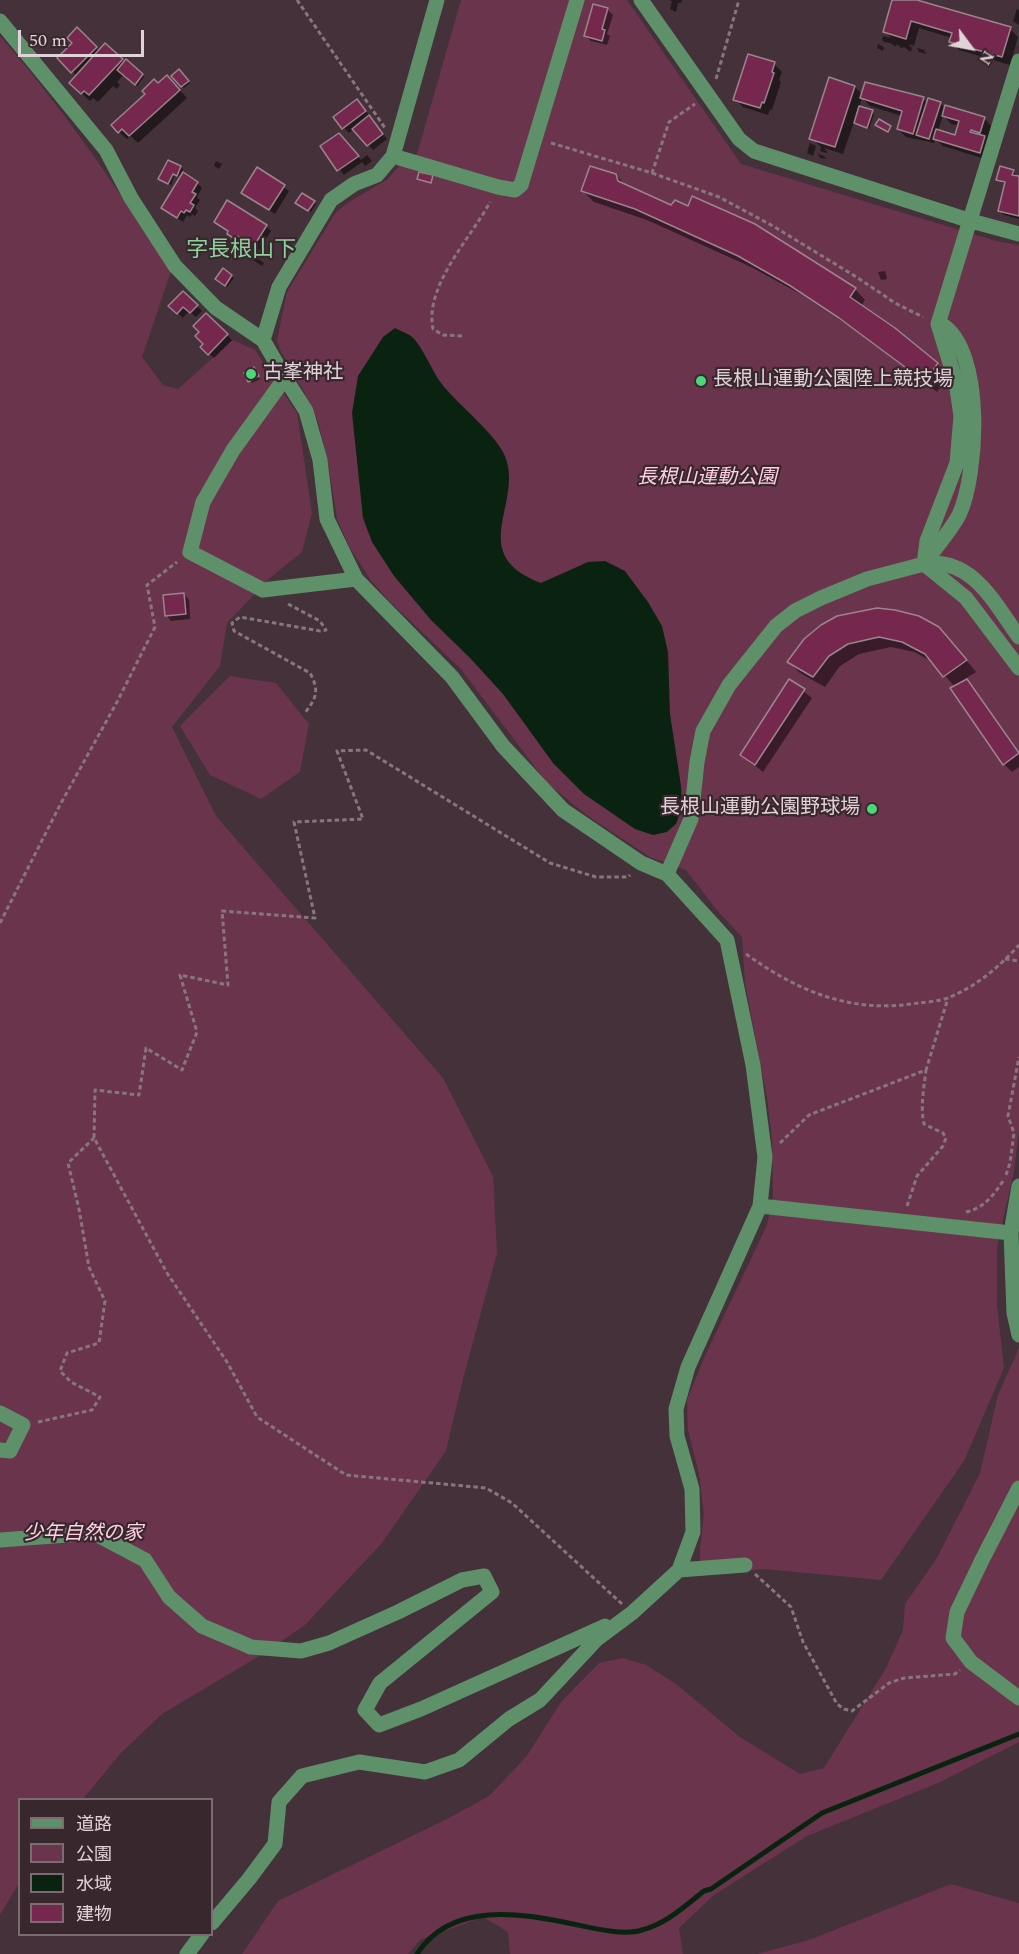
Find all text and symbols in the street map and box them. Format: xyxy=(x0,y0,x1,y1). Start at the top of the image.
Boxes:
scale bar xyxy=(21,18,147,56)
north arrow xyxy=(941,18,1001,78)
text: 50 m xyxy=(29,27,67,54)
text: N xyxy=(973,46,1000,69)
district label: 字長根山下 xyxy=(186,239,296,265)
place label: 古峯神社 xyxy=(263,362,343,386)
marker: 古峯神社 xyxy=(244,367,258,381)
place label: 長根山運動公園陸上競技場 xyxy=(713,369,953,393)
marker: 長根山運動公園陸上競技場 xyxy=(694,374,708,388)
park label: 長根山運動公園 xyxy=(637,467,777,491)
place label: 長根山運動公園野球場 xyxy=(660,797,860,821)
marker: 長根山運動公園野球場 xyxy=(865,802,879,816)
park label: 少年自然の家 xyxy=(23,1523,143,1547)
legend xyxy=(18,1798,213,1936)
text: 道路 xyxy=(76,1811,112,1838)
text: 公園 xyxy=(76,1841,112,1868)
text: 水域 xyxy=(76,1871,112,1898)
text: 建物 xyxy=(76,1901,112,1928)

